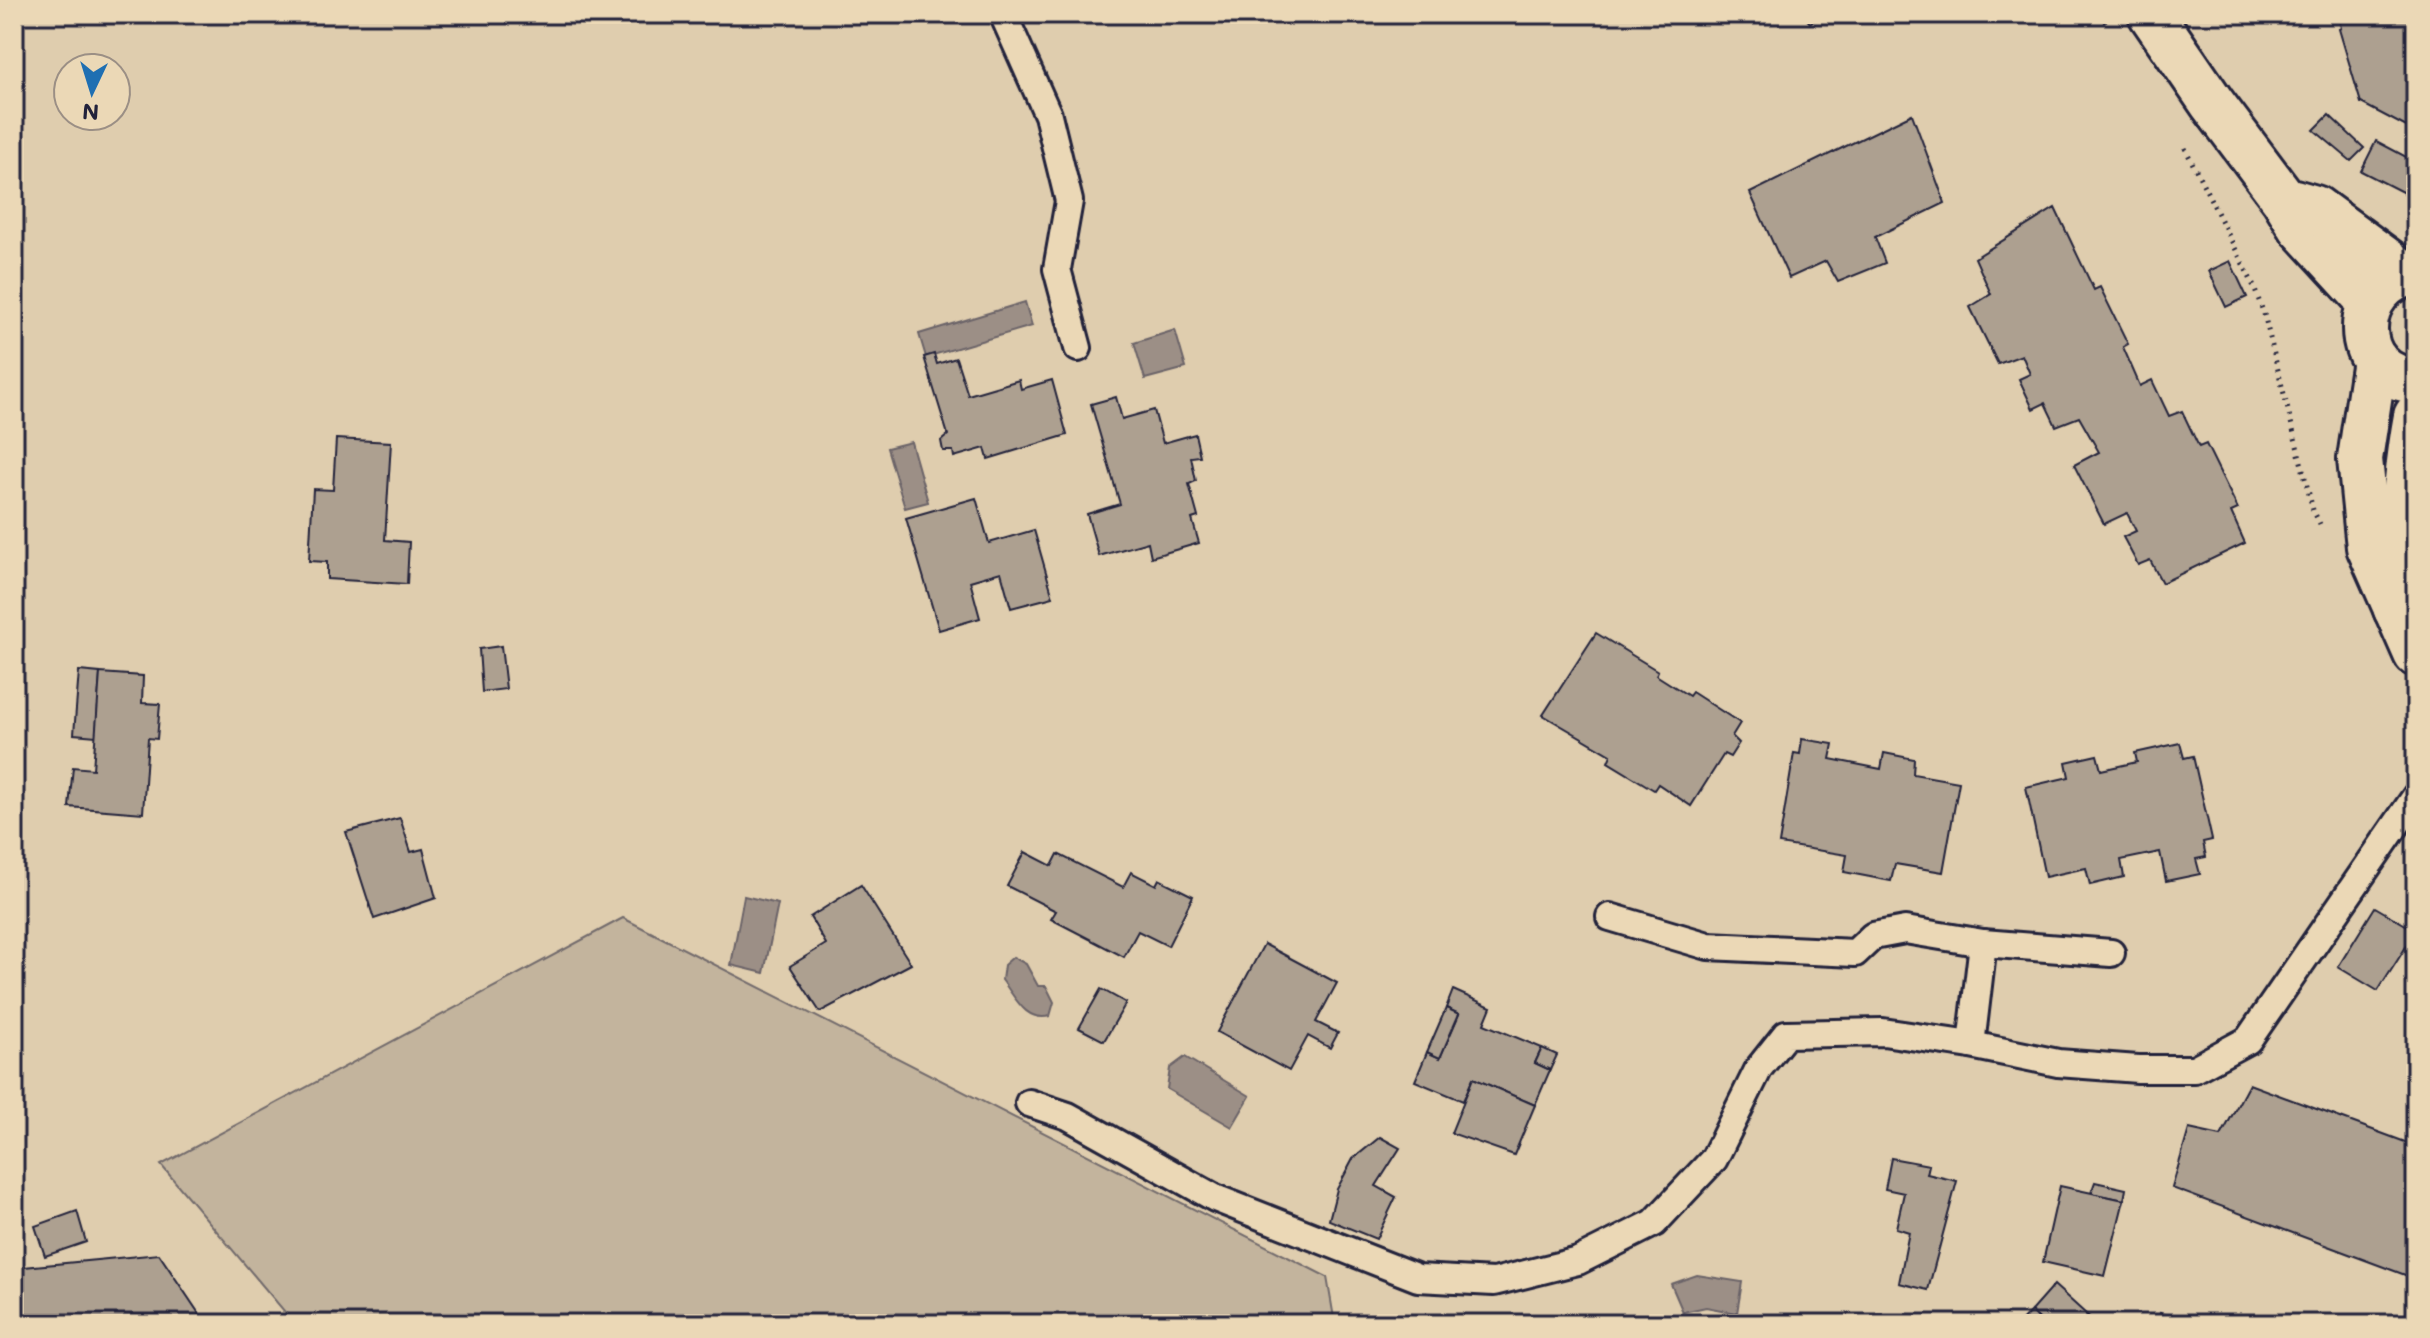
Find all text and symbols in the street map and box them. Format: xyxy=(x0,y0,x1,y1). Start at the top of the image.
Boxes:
north arrow xyxy=(52,52,132,132)
text: N xyxy=(81,97,100,127)

